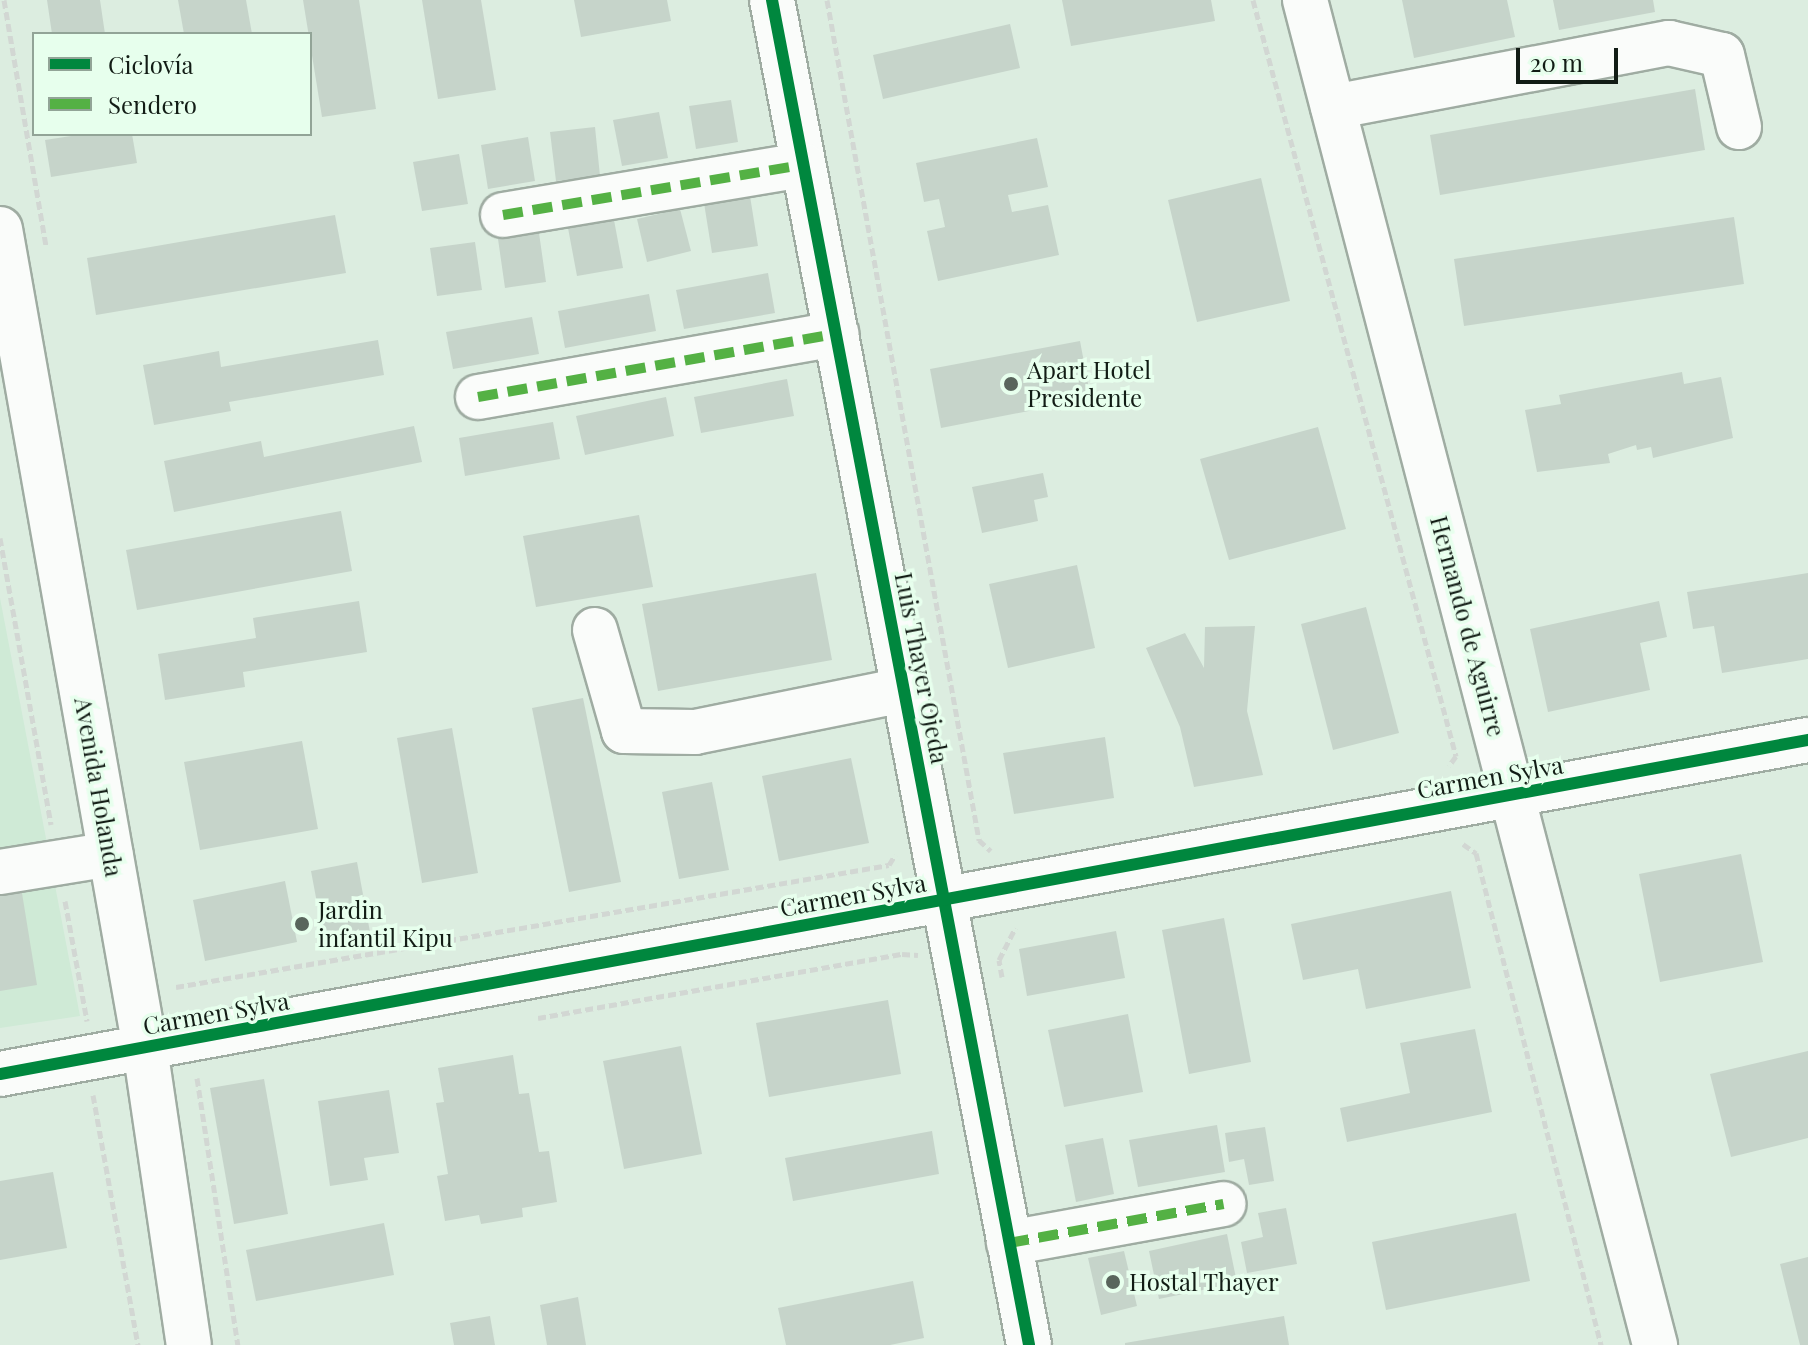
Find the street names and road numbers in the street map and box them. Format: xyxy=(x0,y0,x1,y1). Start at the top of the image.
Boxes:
street label: Hernando de Aguirre xyxy=(1425,512,1511,740)
street label: Luis Thayer Ojeda xyxy=(889,569,955,767)
street label: Avenida Holanda xyxy=(69,695,129,879)
street label: Carmen Sylva xyxy=(1415,750,1565,804)
street label: Carmen Sylva xyxy=(778,868,928,922)
street label: Carmen Sylva xyxy=(141,986,291,1040)

